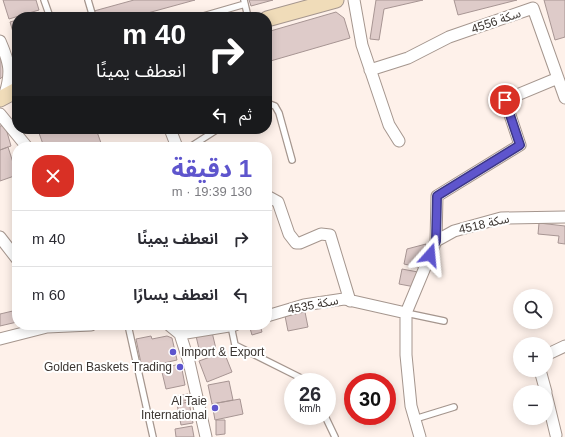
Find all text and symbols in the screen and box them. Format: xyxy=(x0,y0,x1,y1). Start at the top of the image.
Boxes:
street label: سكة 4556 xyxy=(469,6,523,36)
text: 40 m xyxy=(122,19,186,50)
icon: right xyxy=(200,28,252,80)
text: انعطف يمينًا xyxy=(96,61,186,81)
pin xyxy=(488,83,522,117)
icon: arrive xyxy=(494,89,516,111)
icon: left xyxy=(209,104,231,126)
text: ثم xyxy=(239,106,252,123)
button: close xyxy=(32,155,74,197)
text: 1 دقيقة xyxy=(172,155,252,182)
text: 130 m · 19:39 xyxy=(172,184,252,199)
street label: سكة 4518 xyxy=(457,211,511,237)
icon: right xyxy=(230,228,252,250)
text: 40 m xyxy=(32,230,65,247)
text: انعطف يمينًا xyxy=(137,230,218,247)
position arrow xyxy=(409,234,451,276)
icon: left xyxy=(230,284,252,306)
text: 60 m xyxy=(32,286,65,303)
text: انعطف يسارًا xyxy=(133,286,218,303)
map controls xyxy=(513,289,553,425)
button: search xyxy=(513,289,553,329)
street label: سكة 4535 xyxy=(286,293,340,317)
button: + xyxy=(513,337,553,377)
place label: Import & Export xyxy=(181,345,265,359)
marker: Import & Export xyxy=(168,347,178,357)
place label: Golden Baskets Trading xyxy=(44,360,172,374)
marker: Golden Baskets Trading xyxy=(175,362,185,372)
speed limit sign: 30 xyxy=(344,373,396,425)
text: 26 xyxy=(299,383,321,405)
button: − xyxy=(513,385,553,425)
place label: Al Taie International xyxy=(141,394,207,422)
marker: Al Taie International xyxy=(210,403,220,413)
text: km/h xyxy=(299,403,321,414)

